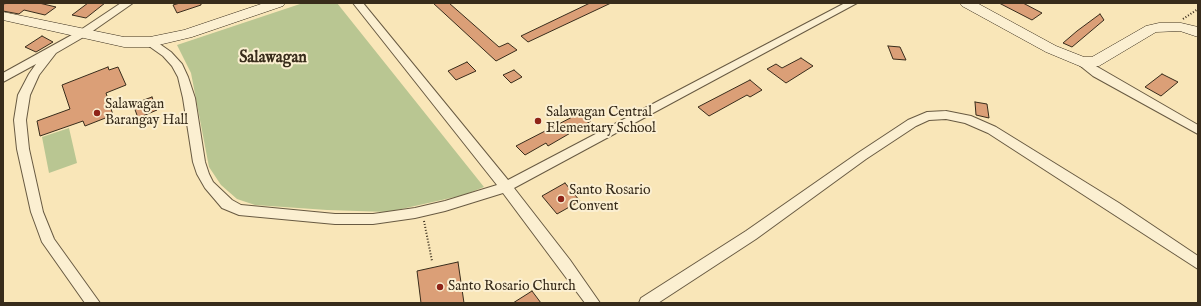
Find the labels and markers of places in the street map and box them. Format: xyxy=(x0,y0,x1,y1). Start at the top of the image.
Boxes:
place label: Salawagan Barangay Hall xyxy=(105,97,188,130)
place label: Salawagan Central Elementary School xyxy=(546,105,656,138)
marker: Salawagan Barangay Hall xyxy=(92,108,102,118)
marker: Salawagan Central Elementary School xyxy=(533,116,543,126)
place label: Santo Rosario Convent xyxy=(569,183,650,216)
marker: Santo Rosario Convent xyxy=(556,194,566,204)
place label: Santo Rosario Church xyxy=(448,279,576,295)
marker: Santo Rosario Church xyxy=(435,282,445,292)

